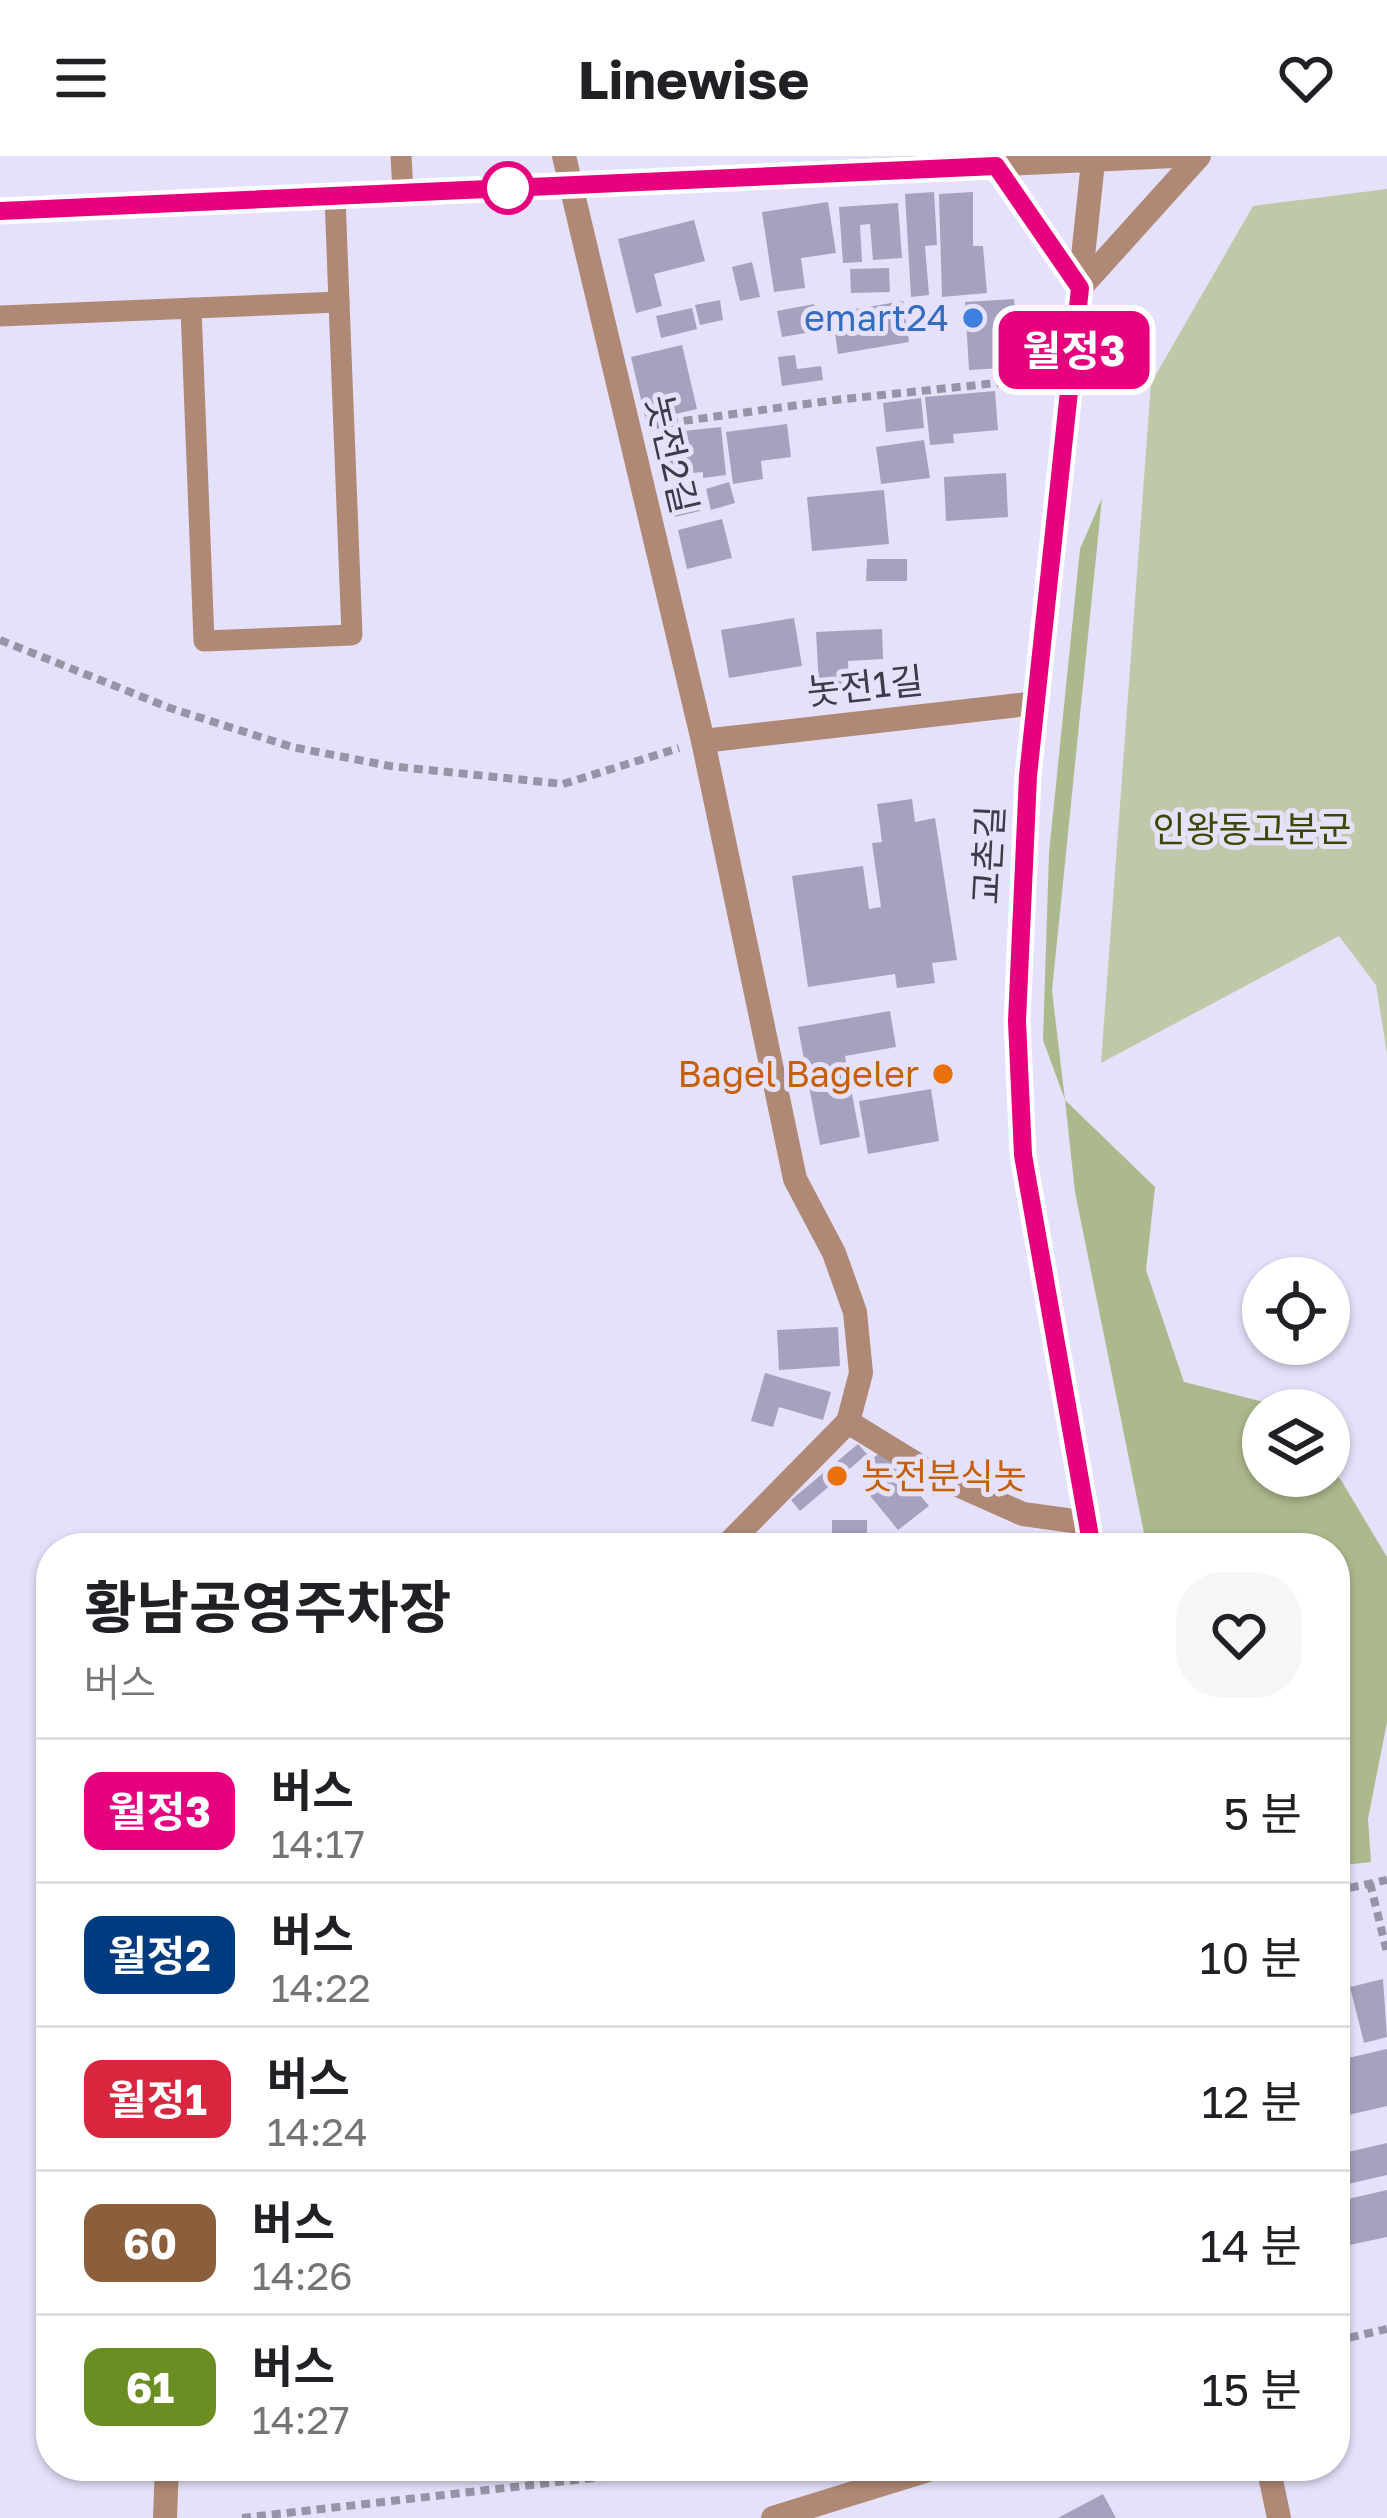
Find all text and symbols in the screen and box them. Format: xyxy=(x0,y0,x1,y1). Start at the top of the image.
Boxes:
icon: menu xyxy=(48,45,114,111)
icon: heart xyxy=(1273,45,1339,111)
text: Linewise xyxy=(578,46,809,111)
unlabelled marker xyxy=(483,163,533,213)
place label: emart24 xyxy=(804,296,949,339)
marker: emart24 xyxy=(960,305,986,331)
line badge: 월정3 xyxy=(1005,311,1143,389)
text: 월정3 xyxy=(1023,325,1125,375)
street label: 놋전2길 xyxy=(638,390,707,517)
street label: 놋전1길 xyxy=(805,658,925,713)
street label: 교촌길 xyxy=(963,804,1012,906)
park label: 인왕동고분군 xyxy=(1153,807,1351,850)
place label: Bagel Bageler xyxy=(677,1052,919,1095)
marker: Bagel Bageler xyxy=(930,1061,956,1087)
map controls xyxy=(1242,1257,1350,1497)
button: locate xyxy=(1242,1257,1350,1365)
button: layers xyxy=(1242,1389,1350,1497)
place label: 놋전분식놋 xyxy=(861,1454,1027,1497)
marker: 놋전분식놋 xyxy=(824,1463,850,1489)
text: 황남공영주차장 xyxy=(84,1572,451,1641)
button: heart xyxy=(1176,1572,1302,1698)
text: 버스 xyxy=(84,1659,156,1706)
text: 버스 xyxy=(271,1763,354,1817)
text: 월정3 xyxy=(108,1786,211,1836)
text: 5 분 xyxy=(1223,1786,1302,1840)
text: 14:17 xyxy=(271,1820,365,1867)
text: 버스 xyxy=(271,1907,354,1961)
text: 월정2 xyxy=(108,1930,211,1980)
text: 10 분 xyxy=(1200,1930,1302,1984)
text: 14:22 xyxy=(271,1964,371,2011)
text: 버스 xyxy=(267,2051,350,2105)
text: 월정1 xyxy=(108,2074,207,2124)
text: 12 분 xyxy=(1201,2074,1302,2128)
text: 14:24 xyxy=(267,2108,368,2155)
text: 버스 xyxy=(252,2195,335,2249)
text: 60 xyxy=(123,2218,177,2268)
text: 14 분 xyxy=(1200,2218,1302,2272)
text: 14:26 xyxy=(252,2252,353,2299)
text: 버스 xyxy=(252,2339,335,2393)
text: 61 xyxy=(126,2362,174,2412)
text: 15 분 xyxy=(1201,2362,1302,2416)
text: 14:27 xyxy=(252,2396,350,2443)

